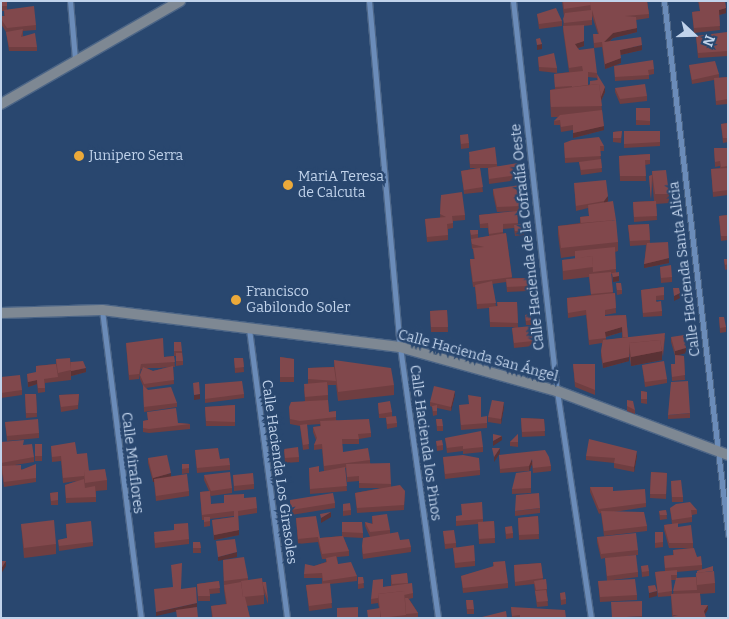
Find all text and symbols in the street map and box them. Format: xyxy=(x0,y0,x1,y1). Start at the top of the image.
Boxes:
north arrow xyxy=(669,10,719,60)
text: N xyxy=(699,32,718,49)
street label: Calle Hacienda de la Cofradía Oeste xyxy=(508,123,548,351)
place label: Junipero Serra xyxy=(89,148,183,164)
marker: Junipero Serra xyxy=(73,150,85,162)
place label: MariA Teresa de Calcuta xyxy=(298,169,384,202)
marker: MariA Teresa de Calcuta xyxy=(282,179,294,191)
street label: Calle Hacienda Santa Alicia xyxy=(666,180,704,358)
place label: Francisco Gabilondo Soler xyxy=(246,284,350,316)
marker: Francisco Gabilondo Soler xyxy=(230,294,242,306)
street label: Calle Hacienda San Ángel xyxy=(396,327,560,385)
street label: Calle Hacienda los Pinos xyxy=(406,364,444,522)
street label: Calle Hacienda Los Girasoles xyxy=(258,379,300,565)
street label: Calle Miraflores xyxy=(117,411,147,515)

